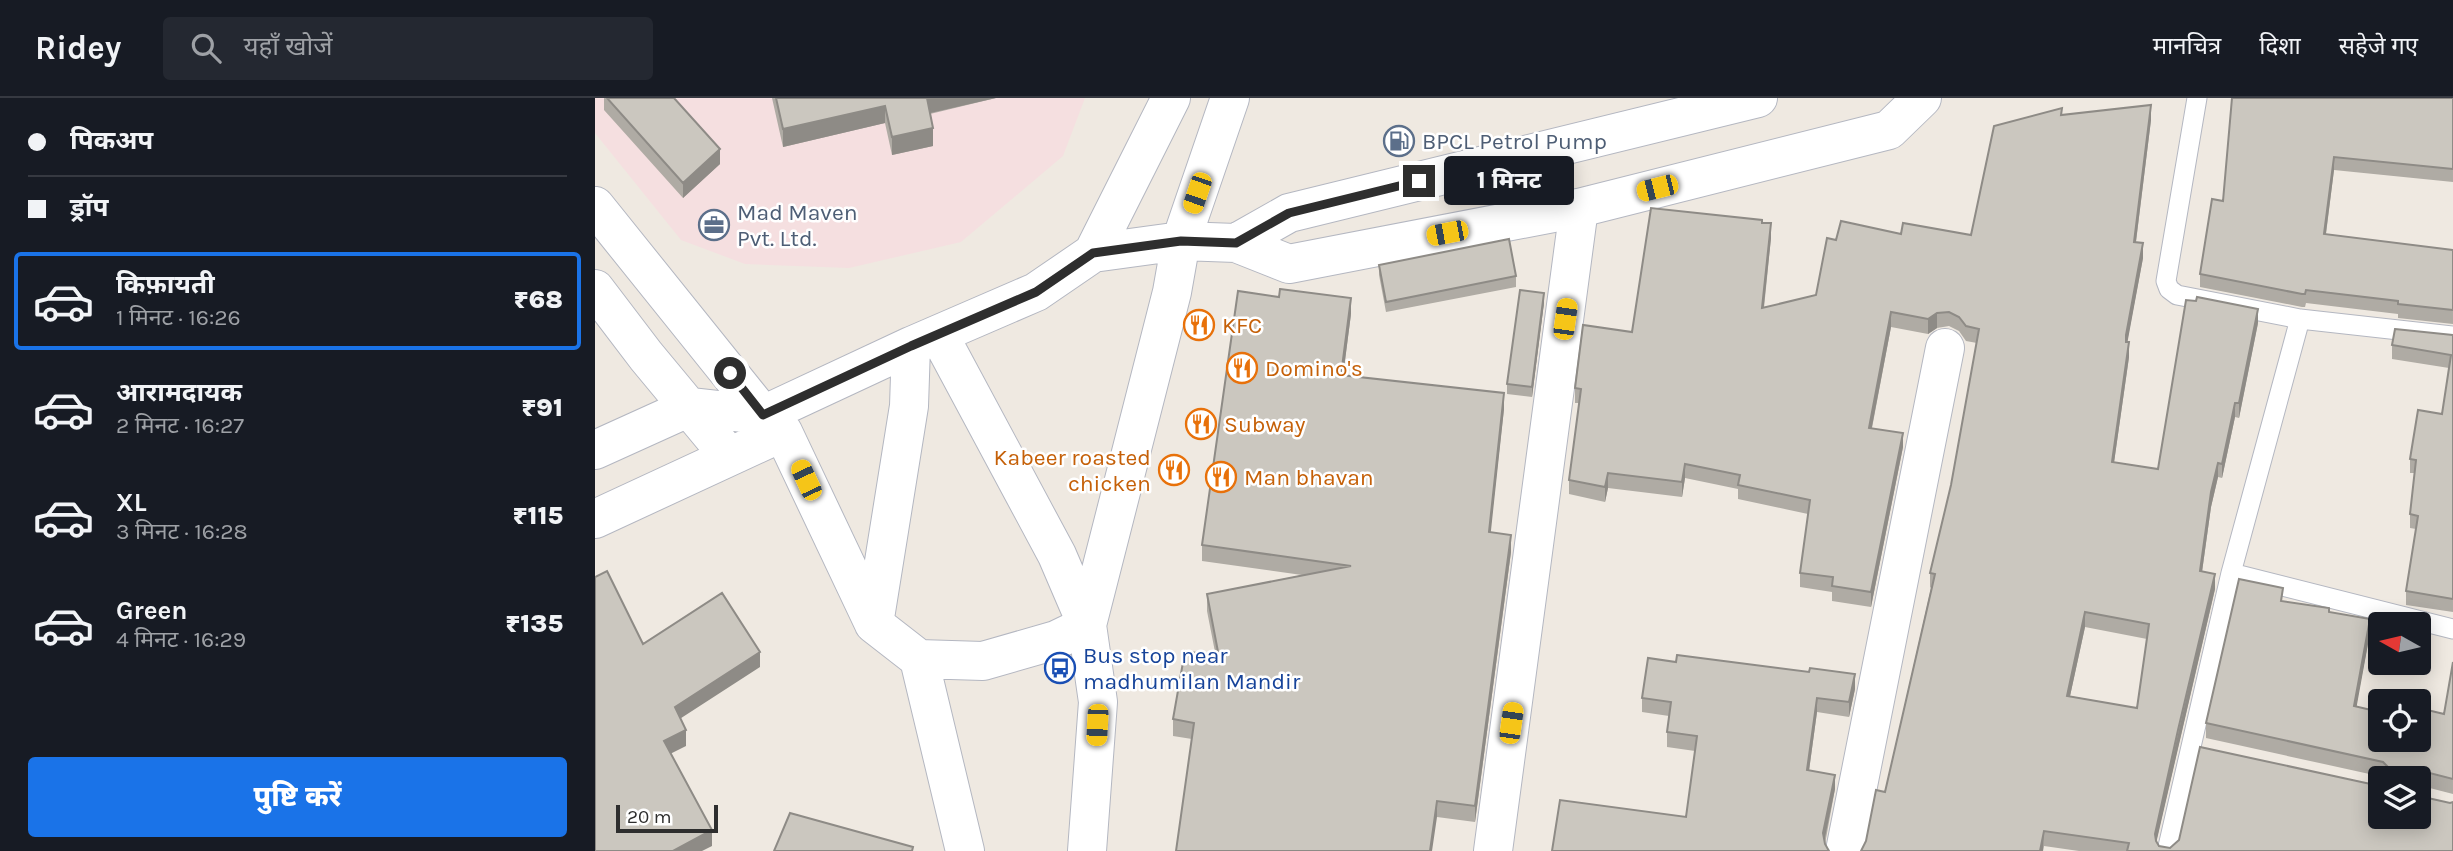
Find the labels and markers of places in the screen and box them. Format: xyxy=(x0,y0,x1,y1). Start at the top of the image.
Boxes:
fuel station icon: BPCL Petrol Pump xyxy=(1382,124,1416,158)
place label: BPCL Petrol Pump xyxy=(1422,128,1607,155)
place label: Mad Maven Pvt. Ltd. xyxy=(737,199,858,252)
office icon: Mad Maven Pvt. Ltd. xyxy=(697,208,731,242)
restaurant icon: KFC xyxy=(1182,308,1216,342)
place label: KFC xyxy=(1222,312,1262,339)
restaurant icon: Domino's xyxy=(1225,351,1259,385)
place label: Domino's xyxy=(1265,355,1363,382)
restaurant icon: Subway xyxy=(1184,407,1218,441)
place label: Subway xyxy=(1224,411,1306,438)
place label: Kabeer roasted chicken xyxy=(994,444,1151,497)
restaurant icon: Kabeer roasted chicken xyxy=(1157,453,1191,487)
restaurant icon: Man bhavan xyxy=(1204,460,1238,494)
place label: Man bhavan xyxy=(1244,464,1374,491)
place label: Bus stop near madhumilan Mandir xyxy=(1083,642,1301,695)
bus stop icon: Bus stop near madhumilan Mandir xyxy=(1043,651,1077,685)

